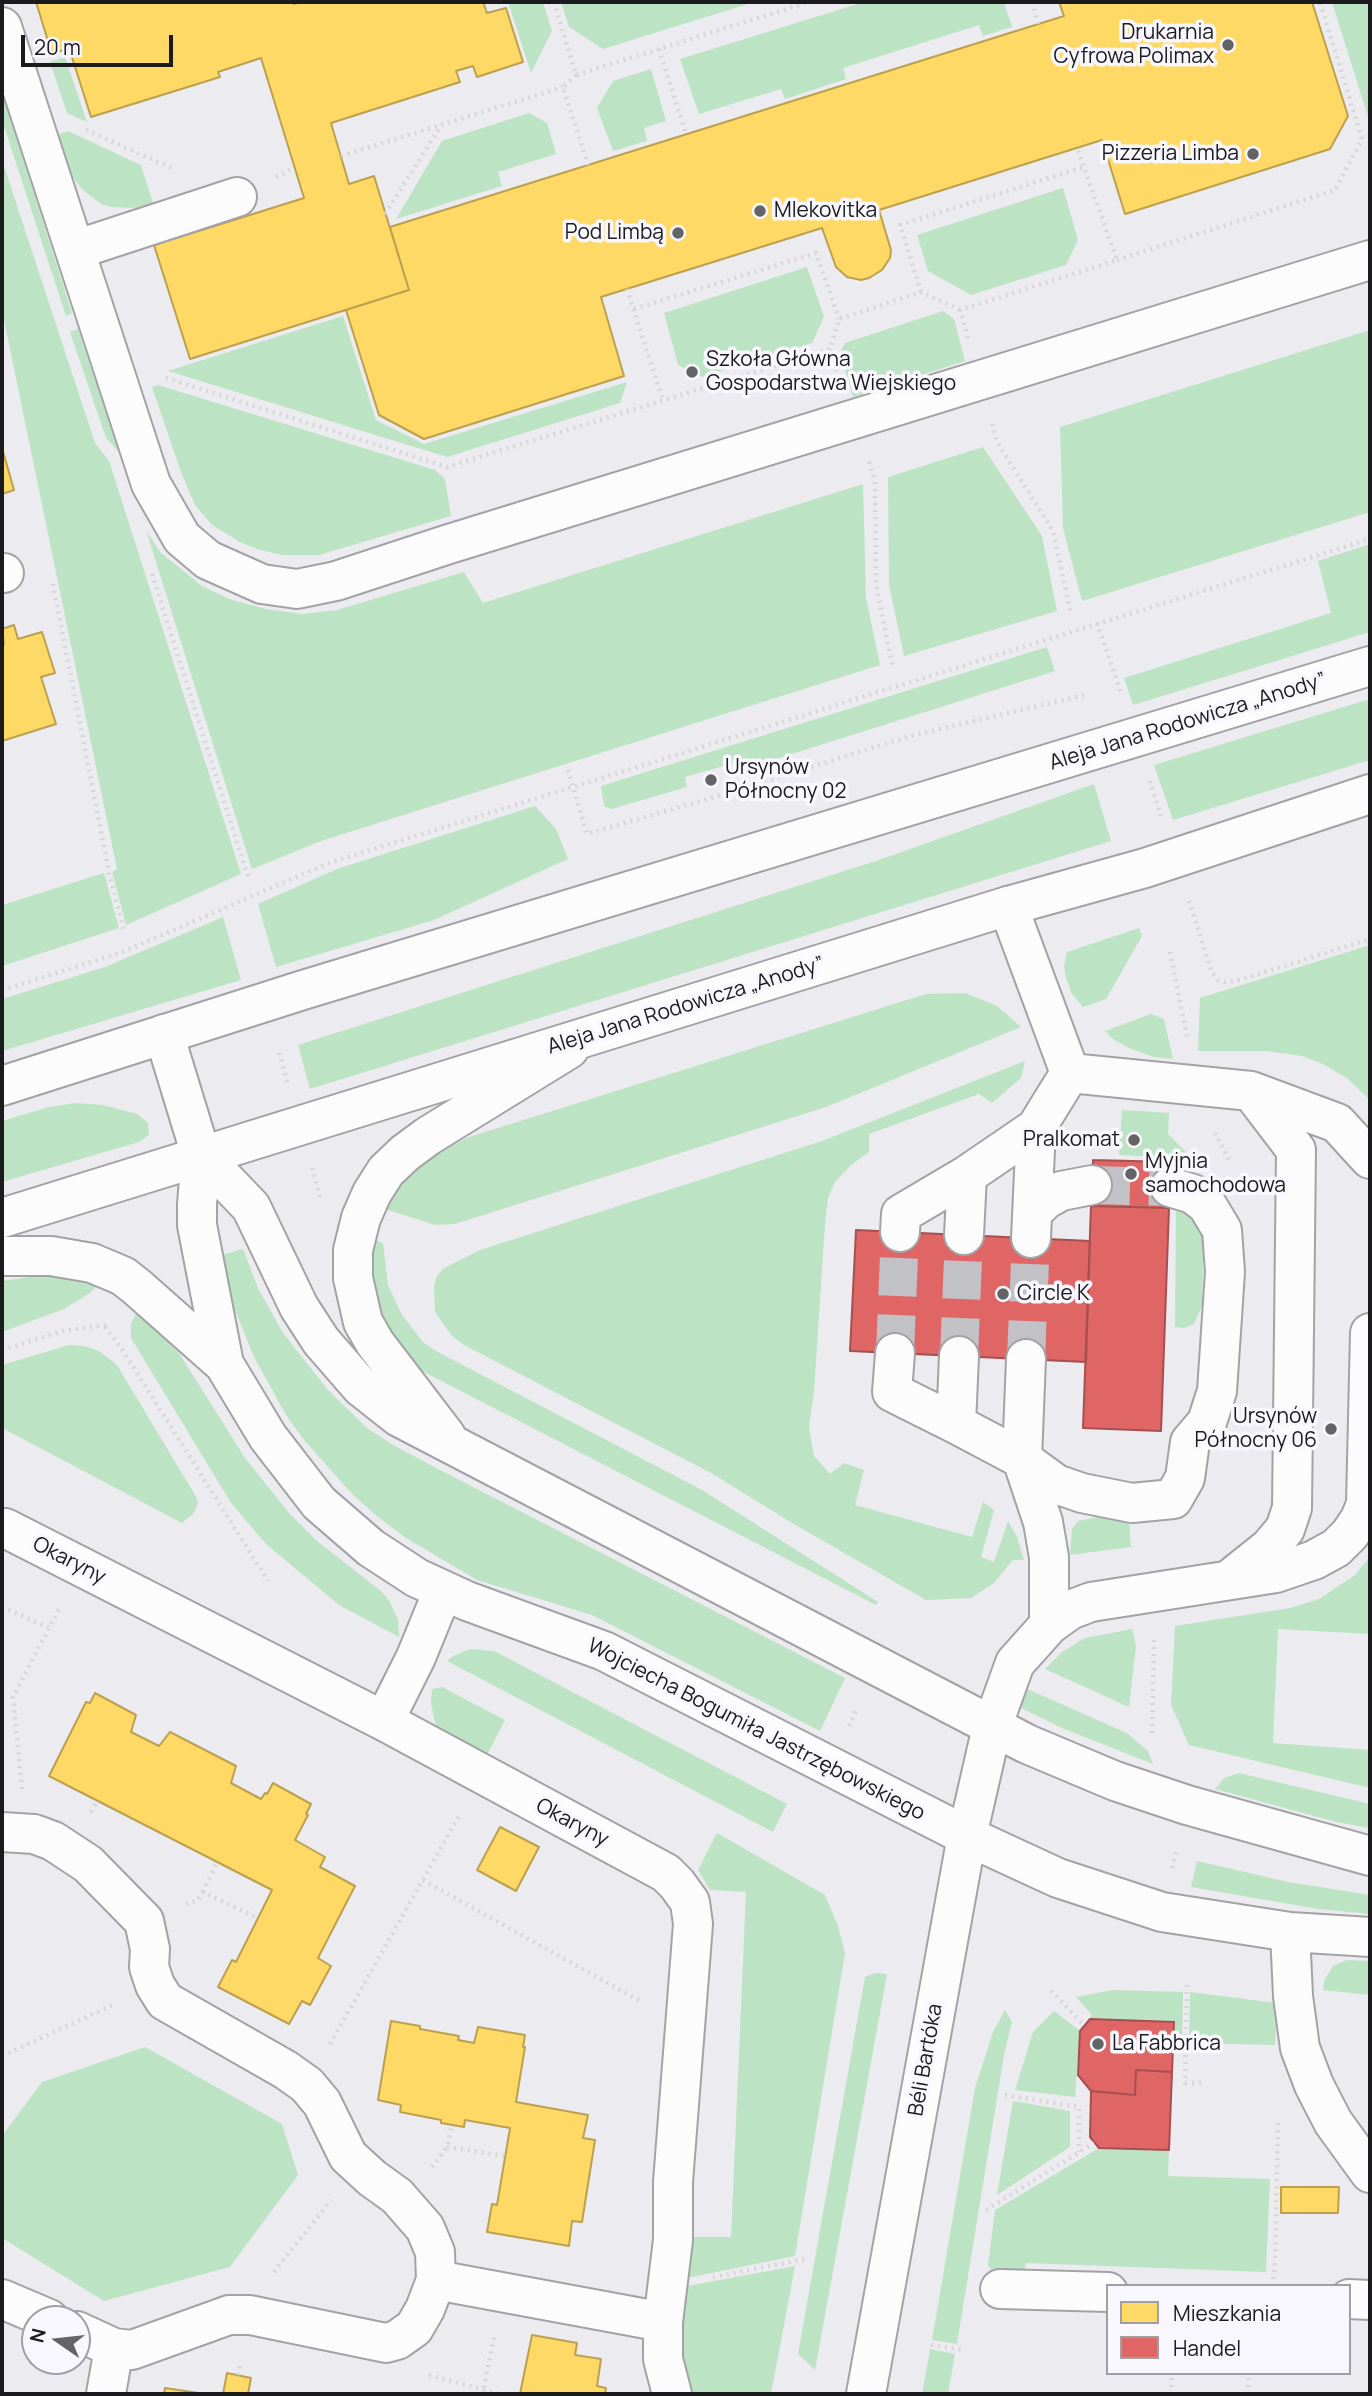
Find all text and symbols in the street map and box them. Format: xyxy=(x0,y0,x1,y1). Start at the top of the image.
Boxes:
place label: Drukarnia Cyfrowa Polimax xyxy=(1054,20,1214,70)
scale bar xyxy=(24,21,177,65)
text: 20 m xyxy=(34,33,81,61)
marker: Drukarnia Cyfrowa Polimax xyxy=(1220,37,1236,53)
place label: Pizzeria Limba xyxy=(1102,141,1239,167)
marker: Pizzeria Limba xyxy=(1245,146,1261,162)
place label: Mlekovitka xyxy=(774,198,877,224)
marker: Mlekovitka xyxy=(752,203,768,219)
place label: Pod Limbą xyxy=(565,220,664,246)
marker: Pod Limbą xyxy=(670,225,686,241)
place label: Szkoła Główna Gospodarstwa Wiejskiego xyxy=(706,347,956,397)
marker: Szkoła Główna Gospodarstwa Wiejskiego xyxy=(684,364,700,380)
street label: Aleja Jana Rodowicza „Anody” xyxy=(1046,668,1330,776)
place label: Ursynów Północny 02 xyxy=(725,755,846,805)
marker: Ursynów Północny 02 xyxy=(703,772,719,788)
street label: Aleja Jana Rodowicza „Anody” xyxy=(544,952,828,1060)
place label: Pralkomat xyxy=(1023,1127,1120,1153)
marker: Pralkomat xyxy=(1126,1132,1142,1148)
place label: Myjnia samochodowa xyxy=(1145,1149,1286,1199)
marker: Myjnia samochodowa xyxy=(1123,1166,1139,1182)
place label: Circle K xyxy=(1017,1281,1089,1307)
marker: Circle K xyxy=(995,1286,1011,1302)
place label: Ursynów Północny 06 xyxy=(1194,1404,1317,1454)
marker: Ursynów Północny 06 xyxy=(1323,1421,1339,1437)
street label: Okaryny xyxy=(28,1532,110,1590)
street label: Wojciecha Bogumiła Jastrzębowskiego xyxy=(583,1634,929,1826)
street label: Okaryny xyxy=(531,1793,613,1853)
street label: Béli Bartóka xyxy=(904,2002,948,2118)
place label: La Fabbrica xyxy=(1112,2031,1221,2057)
marker: La Fabbrica xyxy=(1090,2036,1106,2052)
legend xyxy=(1106,2284,1351,2375)
text: Mieszkania xyxy=(1173,2299,1281,2327)
north arrow xyxy=(21,2305,91,2375)
text: N xyxy=(23,2326,52,2345)
text: Handel xyxy=(1173,2334,1241,2362)

